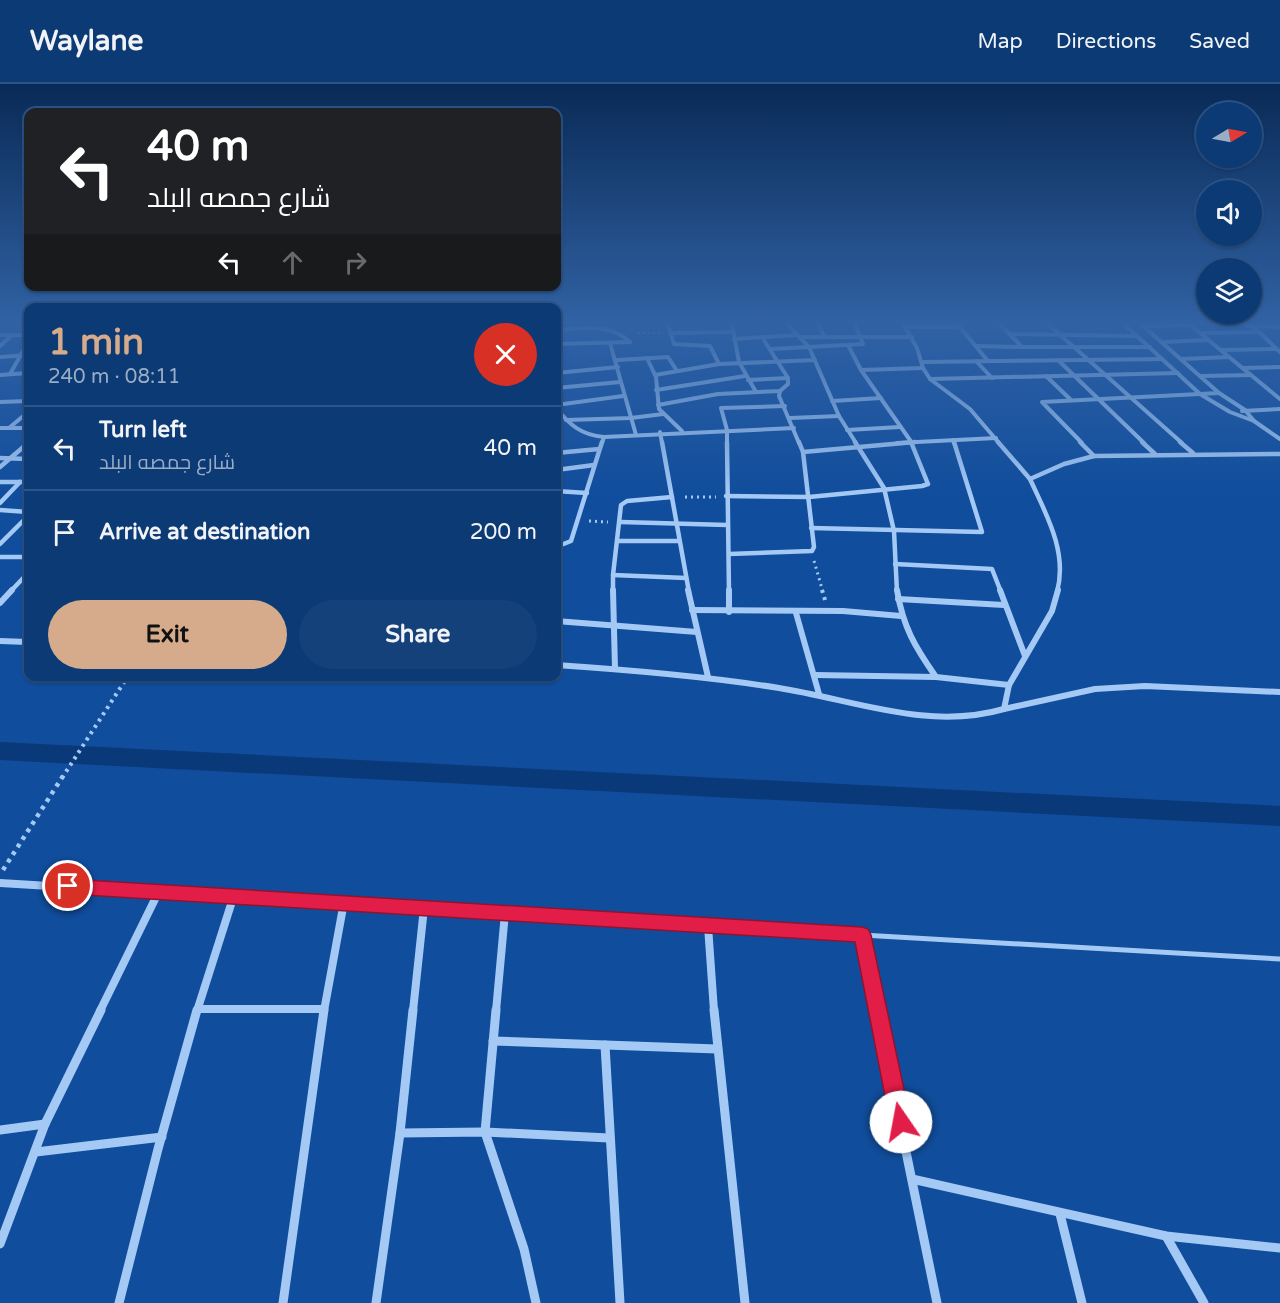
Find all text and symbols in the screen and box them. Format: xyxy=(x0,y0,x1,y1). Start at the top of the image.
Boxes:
text: Waylane xyxy=(30,24,143,58)
text: Map xyxy=(977,29,1023,54)
text: Directions xyxy=(1056,29,1156,54)
text: Saved xyxy=(1189,29,1250,54)
north arrow xyxy=(1196,102,1262,168)
map controls xyxy=(1196,102,1262,324)
text: 40 m xyxy=(147,121,249,172)
icon: left xyxy=(48,132,126,210)
button: sound xyxy=(1196,180,1262,246)
text: شارع جمصه البلد xyxy=(147,182,331,215)
icon: left xyxy=(213,246,246,279)
icon: ahead xyxy=(276,246,309,279)
icon: right xyxy=(339,246,372,279)
button: layers xyxy=(1196,258,1262,324)
text: 1 min xyxy=(48,321,144,364)
button: close xyxy=(474,323,537,386)
text: 240 m · 08:11 xyxy=(48,365,180,389)
text: Turn left xyxy=(99,417,187,443)
icon: left xyxy=(48,432,81,465)
text: 40 m xyxy=(483,435,537,461)
text: شارع جمصه البلد xyxy=(99,451,235,475)
icon: arrive xyxy=(48,516,81,549)
text: Arrive at destination xyxy=(99,519,310,545)
text: 200 m xyxy=(470,519,537,545)
button: Exit xyxy=(48,600,287,669)
button: Share xyxy=(299,600,537,669)
pin xyxy=(42,860,93,911)
icon: arrive xyxy=(51,869,84,902)
position arrow xyxy=(869,1090,933,1154)

